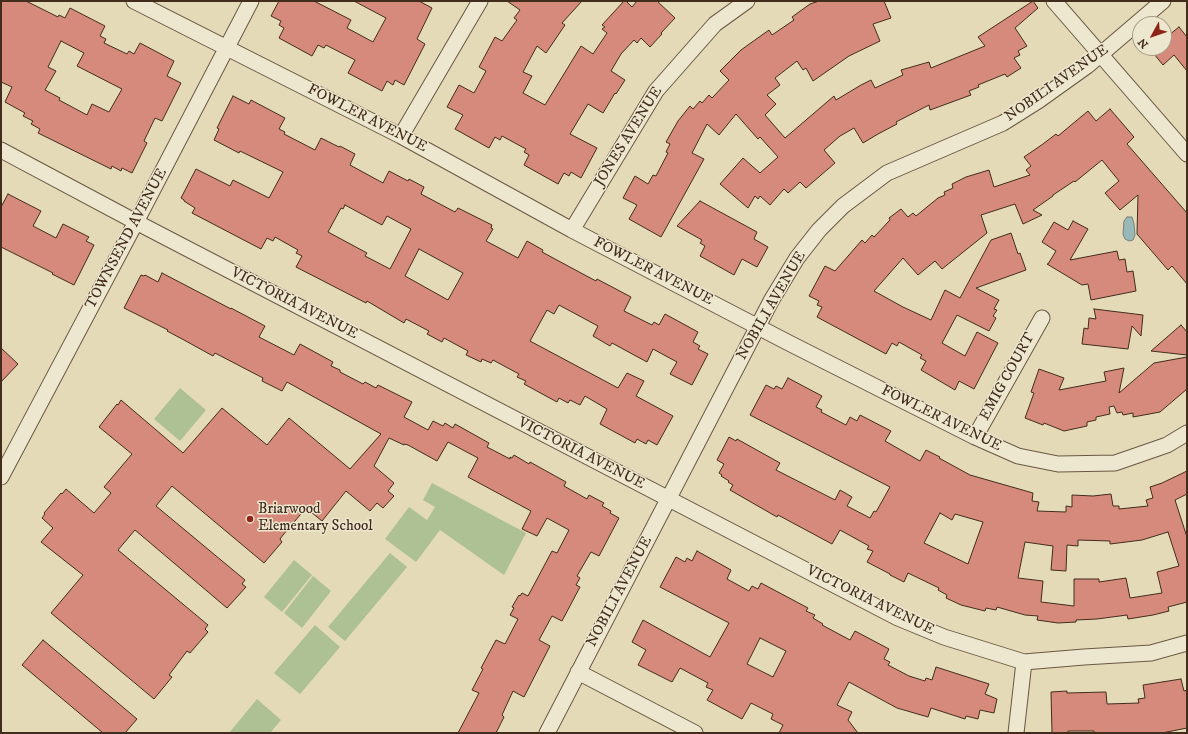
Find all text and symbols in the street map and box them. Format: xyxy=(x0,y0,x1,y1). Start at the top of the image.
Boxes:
north arrow xyxy=(1132,16,1172,56)
text: N xyxy=(1135,35,1152,51)
street label: NOBILI AVENUE xyxy=(1002,42,1112,126)
street label: FOWLER AVENUE xyxy=(304,81,430,157)
street label: JONES AVENUE xyxy=(591,84,667,190)
street label: TOWNSEND AVENUE xyxy=(82,166,172,312)
street label: FOWLER AVENUE xyxy=(590,234,716,310)
street label: NOBILI AVENUE xyxy=(734,249,810,363)
street label: VICTORIA AVENUE xyxy=(228,264,360,344)
street label: EMIG COURT xyxy=(976,330,1040,424)
street label: FOWLER AVENUE xyxy=(878,382,1004,456)
street label: VICTORIA AVENUE xyxy=(515,414,647,494)
place label: Briarwood Elementary School xyxy=(258,501,373,536)
marker: Briarwood Elementary School xyxy=(245,514,255,524)
street label: NOBILI AVENUE xyxy=(583,534,657,650)
street label: VICTORIA AVENUE xyxy=(803,562,937,640)

